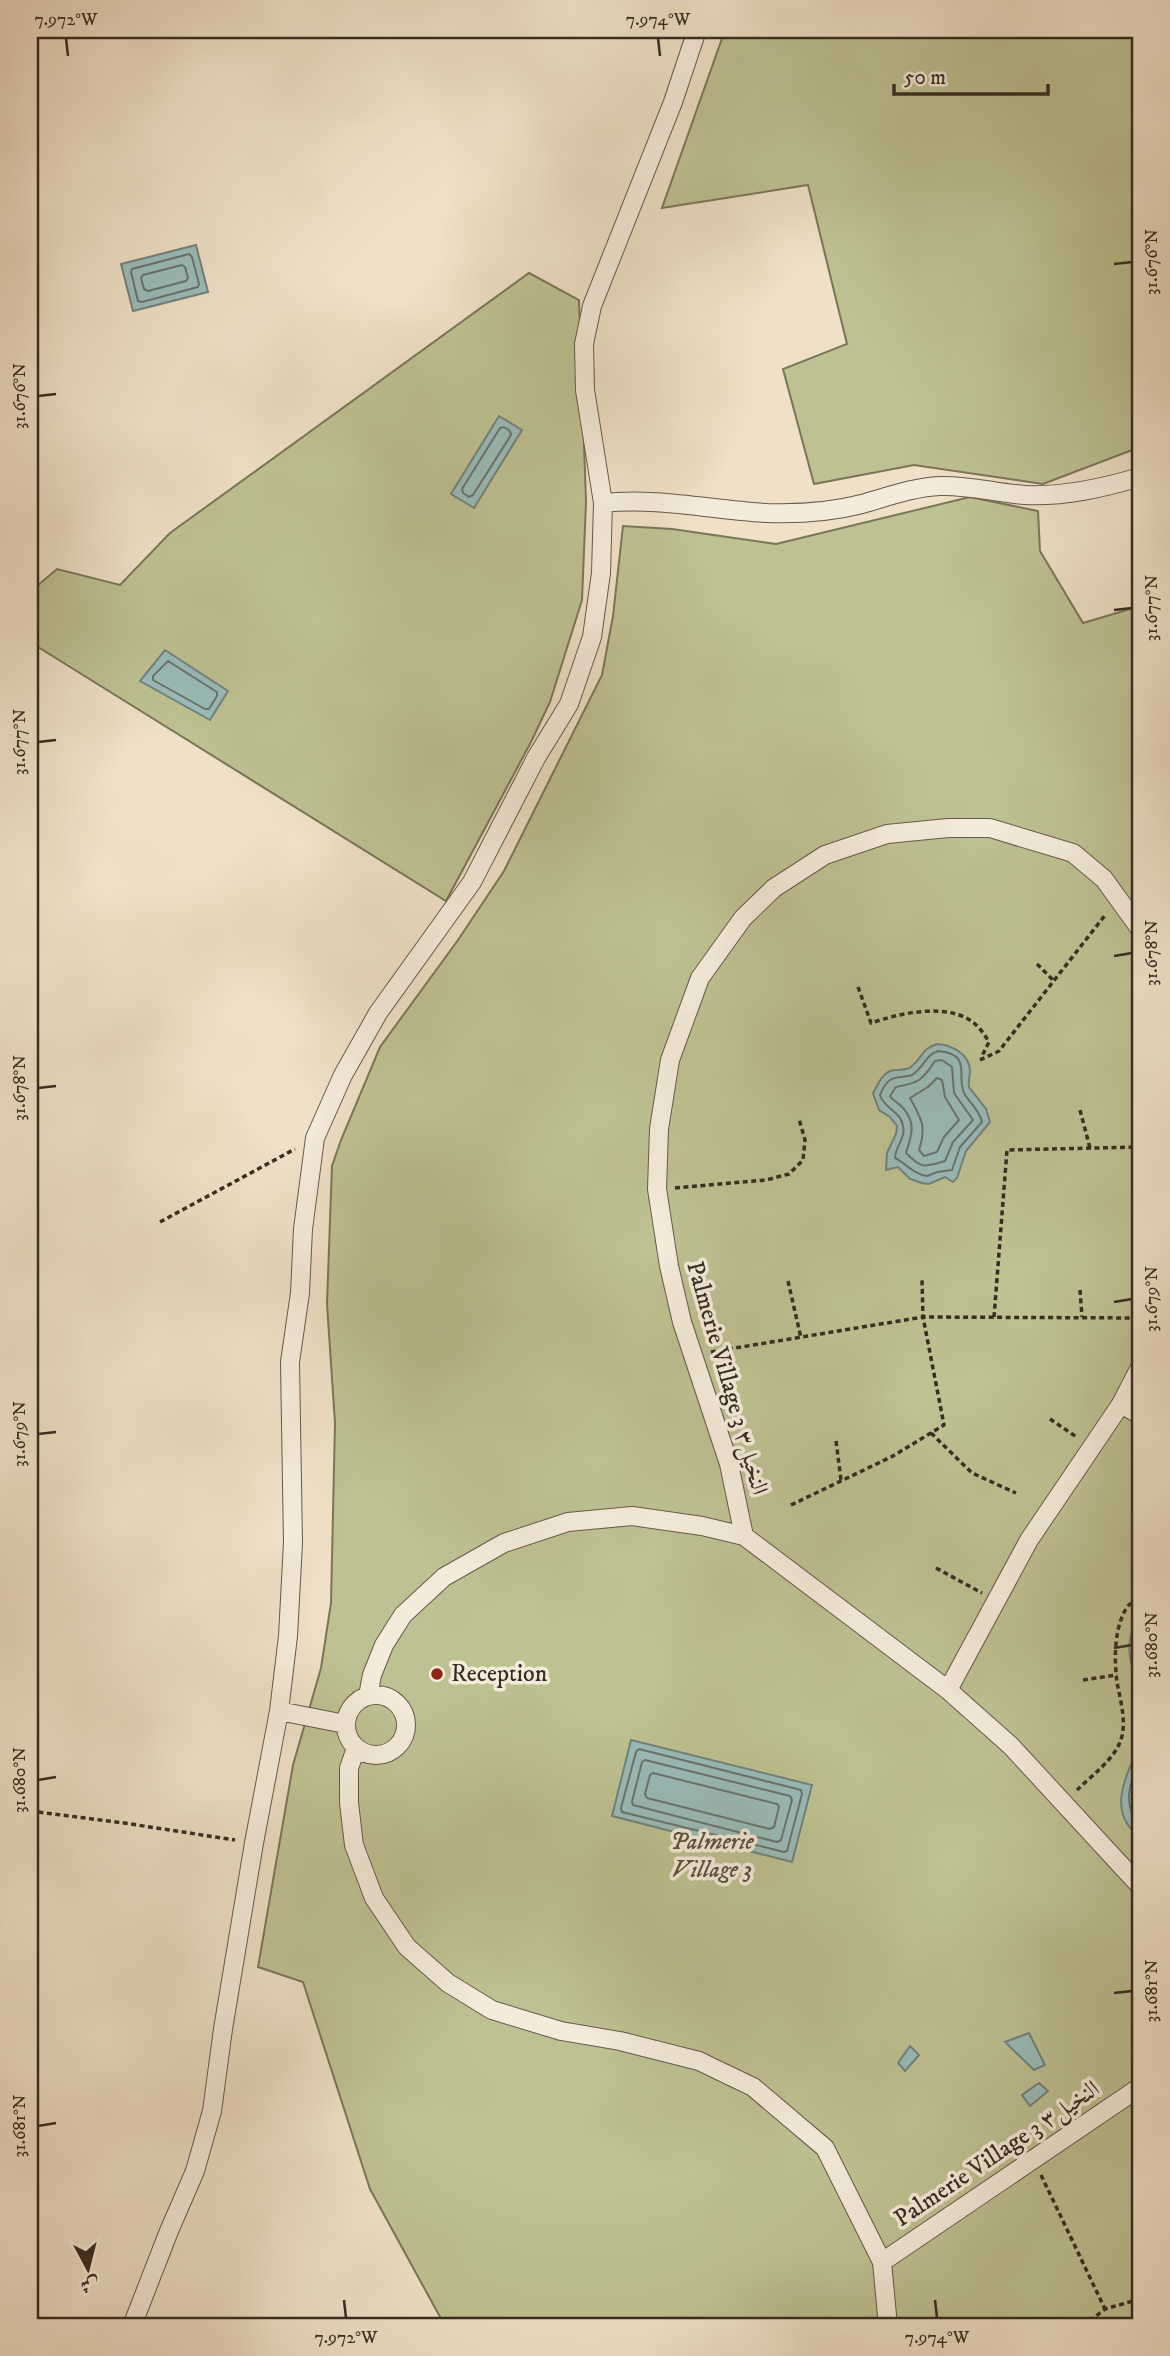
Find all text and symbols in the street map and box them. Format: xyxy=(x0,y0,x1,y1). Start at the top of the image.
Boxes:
text: 7.972°W xyxy=(34,9,98,31)
text: 7.974°W xyxy=(626,9,691,31)
scale bar xyxy=(894,52,1048,96)
text: 50 m xyxy=(904,65,946,91)
text: 31.676°N xyxy=(1141,229,1163,295)
text: 31.676°N xyxy=(9,363,31,429)
text: 31.677°N xyxy=(1141,575,1163,641)
text: 31.677°N xyxy=(9,709,31,775)
text: 31.678°N xyxy=(1141,920,1163,986)
text: 31.678°N xyxy=(9,1055,31,1121)
street label: Palmerie Village 3 النخيل٣ xyxy=(678,1258,775,1498)
text: 31.679°N xyxy=(1141,1266,1163,1332)
text: 31.679°N xyxy=(9,1401,31,1467)
text: 31.680°N xyxy=(1141,1612,1163,1678)
place label: Reception xyxy=(451,1659,548,1689)
marker: Reception xyxy=(429,1666,445,1682)
text: 31.680°N xyxy=(9,1747,31,1813)
park label: Palmerie Village 3 xyxy=(670,1827,755,1885)
text: 31.681°N xyxy=(1141,1959,1163,2023)
street label: Palmerie Village 3 النخيل٣ xyxy=(889,2074,1106,2235)
text: 31.681°N xyxy=(9,2094,31,2158)
north arrow xyxy=(52,2234,122,2304)
text: ش xyxy=(79,2272,101,2297)
text: 7.972°W xyxy=(314,2327,378,2349)
text: 7.974°W xyxy=(905,2327,970,2349)

